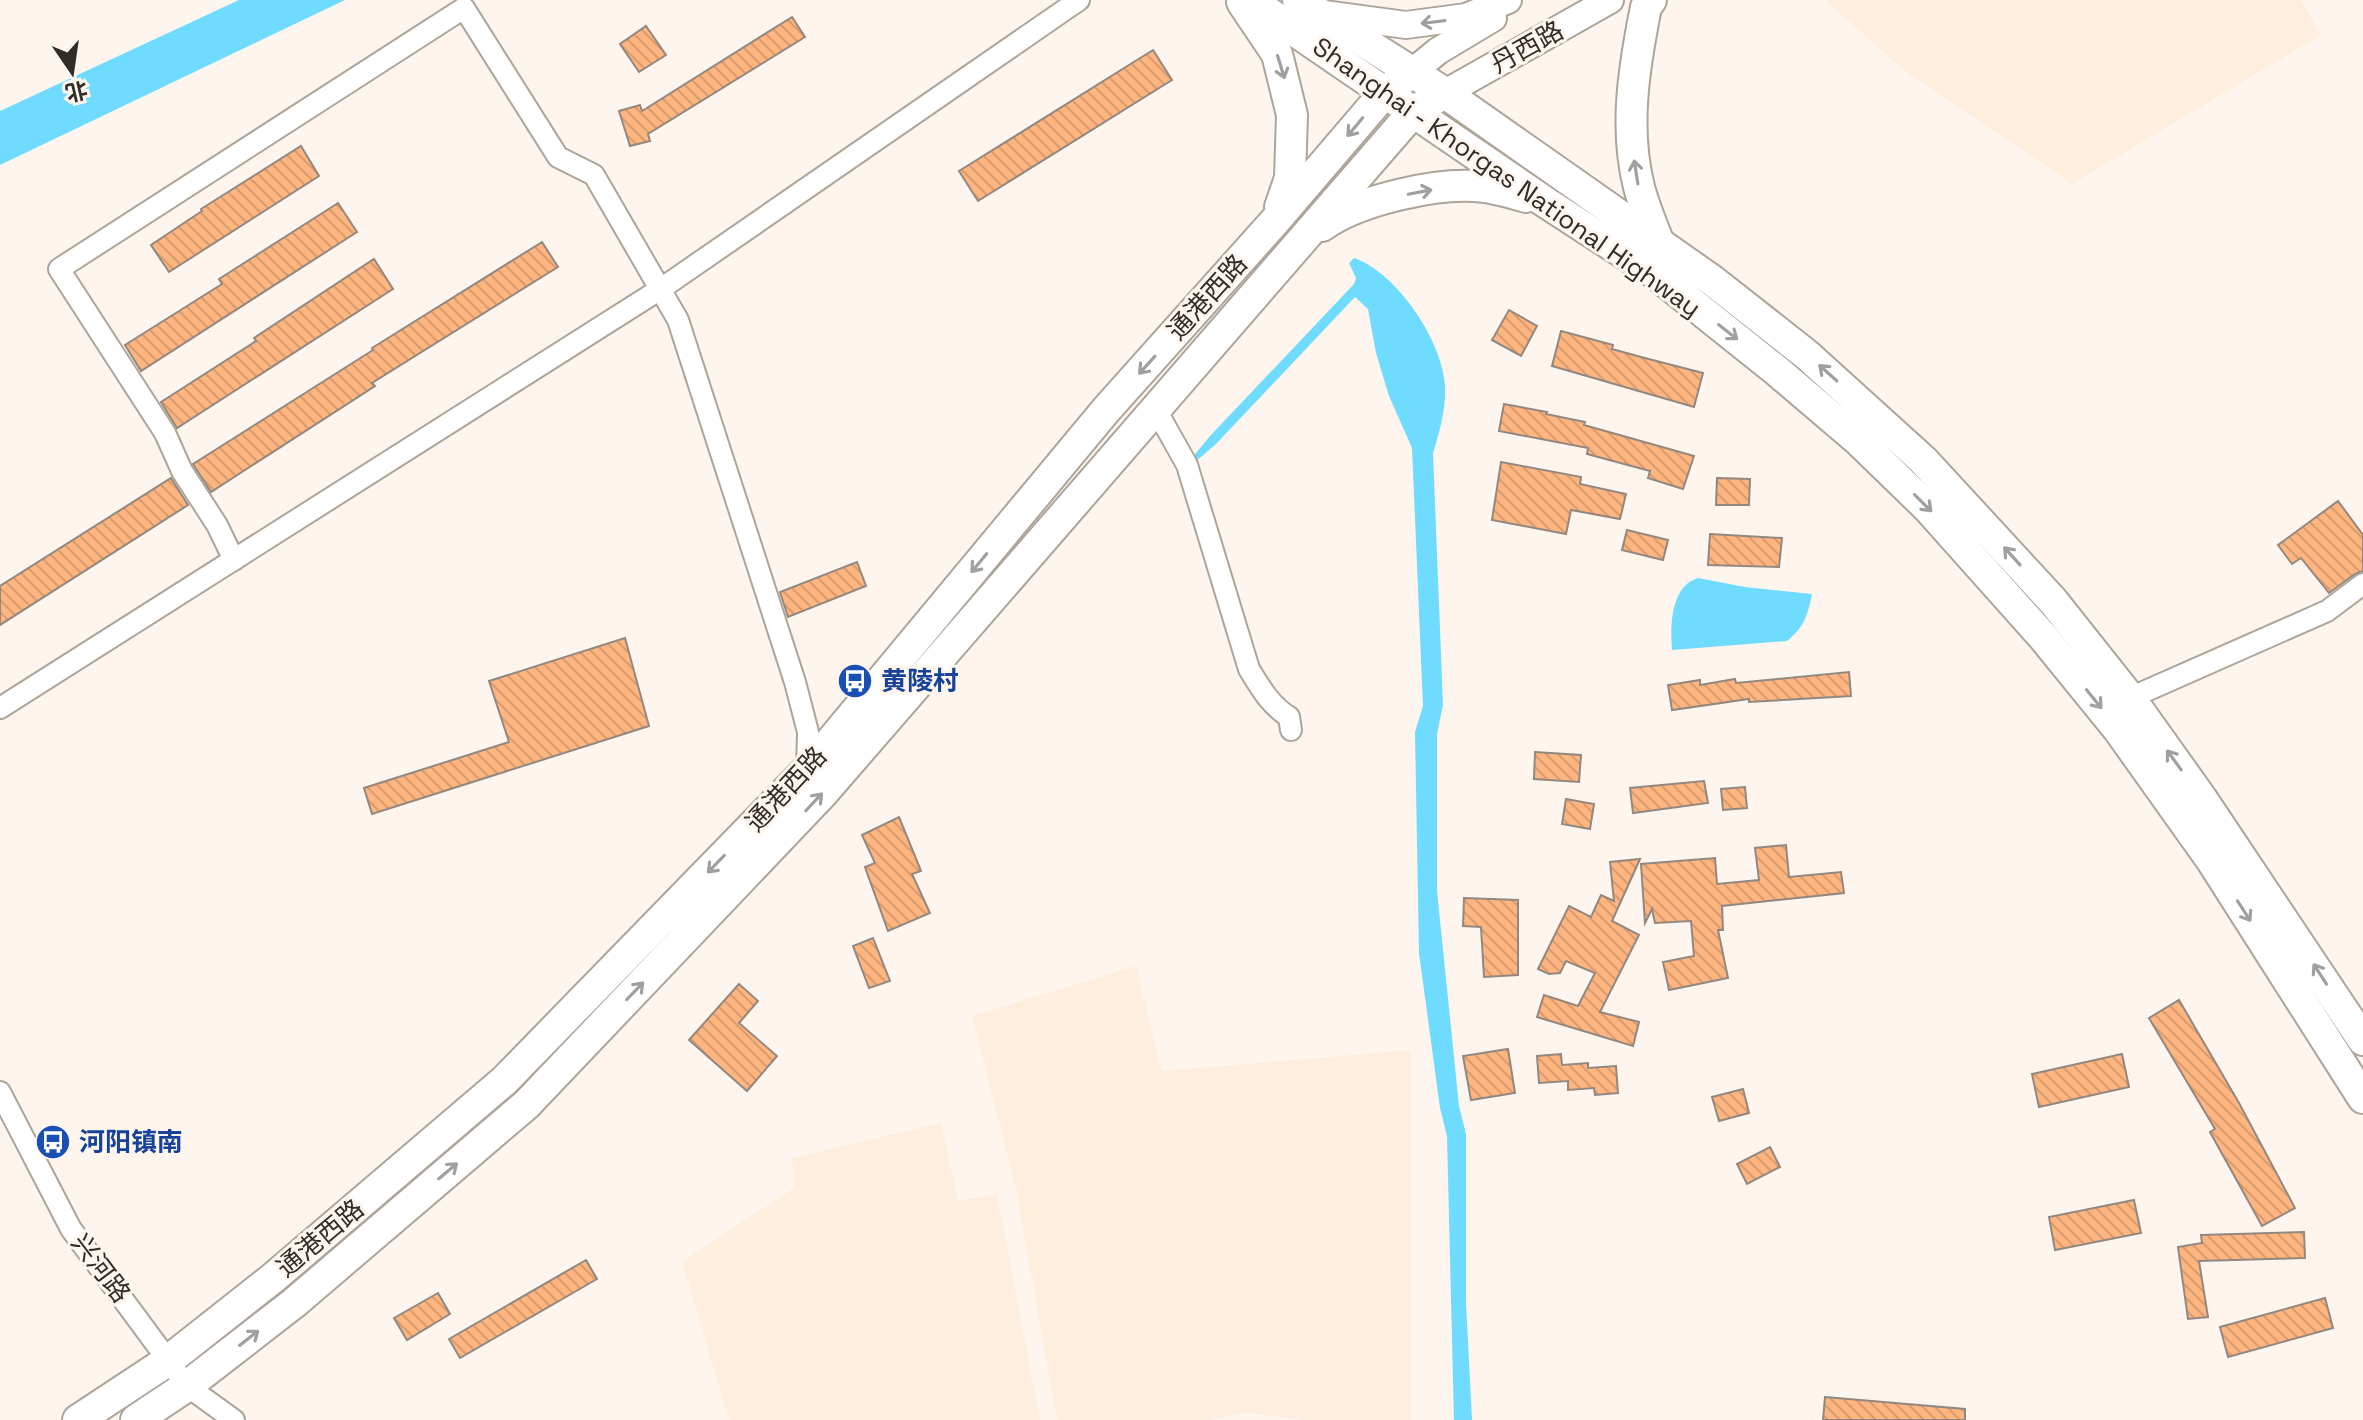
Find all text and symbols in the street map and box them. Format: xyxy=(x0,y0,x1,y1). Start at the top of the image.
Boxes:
street label: 丹西路 xyxy=(1485,13,1569,81)
one-way arrow xyxy=(1420,14,1447,29)
street label: Shanghai - Khorgas National Highway xyxy=(1306,29,1708,325)
north arrow xyxy=(32,32,112,112)
one-way arrow xyxy=(1274,54,1289,79)
text: 北 xyxy=(63,75,90,108)
one-way arrow xyxy=(1346,116,1364,137)
one-way arrow xyxy=(1628,160,1643,185)
one-way arrow xyxy=(1407,184,1432,199)
street label: 通港西路 xyxy=(1160,247,1254,347)
one-way arrow xyxy=(1717,323,1738,340)
one-way arrow xyxy=(1138,354,1156,374)
one-way arrow xyxy=(1818,365,1838,383)
one-way arrow xyxy=(1913,493,1932,512)
one-way arrow xyxy=(2003,547,2021,567)
one-way arrow xyxy=(970,552,988,573)
bus stop icon: 黄陵村 xyxy=(836,662,874,700)
place label: 黄陵村 xyxy=(881,664,959,698)
one-way arrow xyxy=(2085,688,2102,709)
street label: 通港西路 xyxy=(738,739,834,839)
one-way arrow xyxy=(2166,749,2182,771)
one-way arrow xyxy=(804,793,823,812)
one-way arrow xyxy=(706,854,725,874)
one-way arrow xyxy=(2237,899,2253,922)
one-way arrow xyxy=(2312,964,2329,986)
one-way arrow xyxy=(625,981,643,1001)
bus stop icon: 河阳镇南 xyxy=(34,1123,72,1161)
place label: 河阳镇南 xyxy=(79,1125,183,1159)
one-way arrow xyxy=(437,1162,458,1180)
street label: 通港西路 xyxy=(269,1192,371,1284)
street label: 兴河路 xyxy=(64,1227,138,1309)
one-way arrow xyxy=(238,1329,259,1347)

